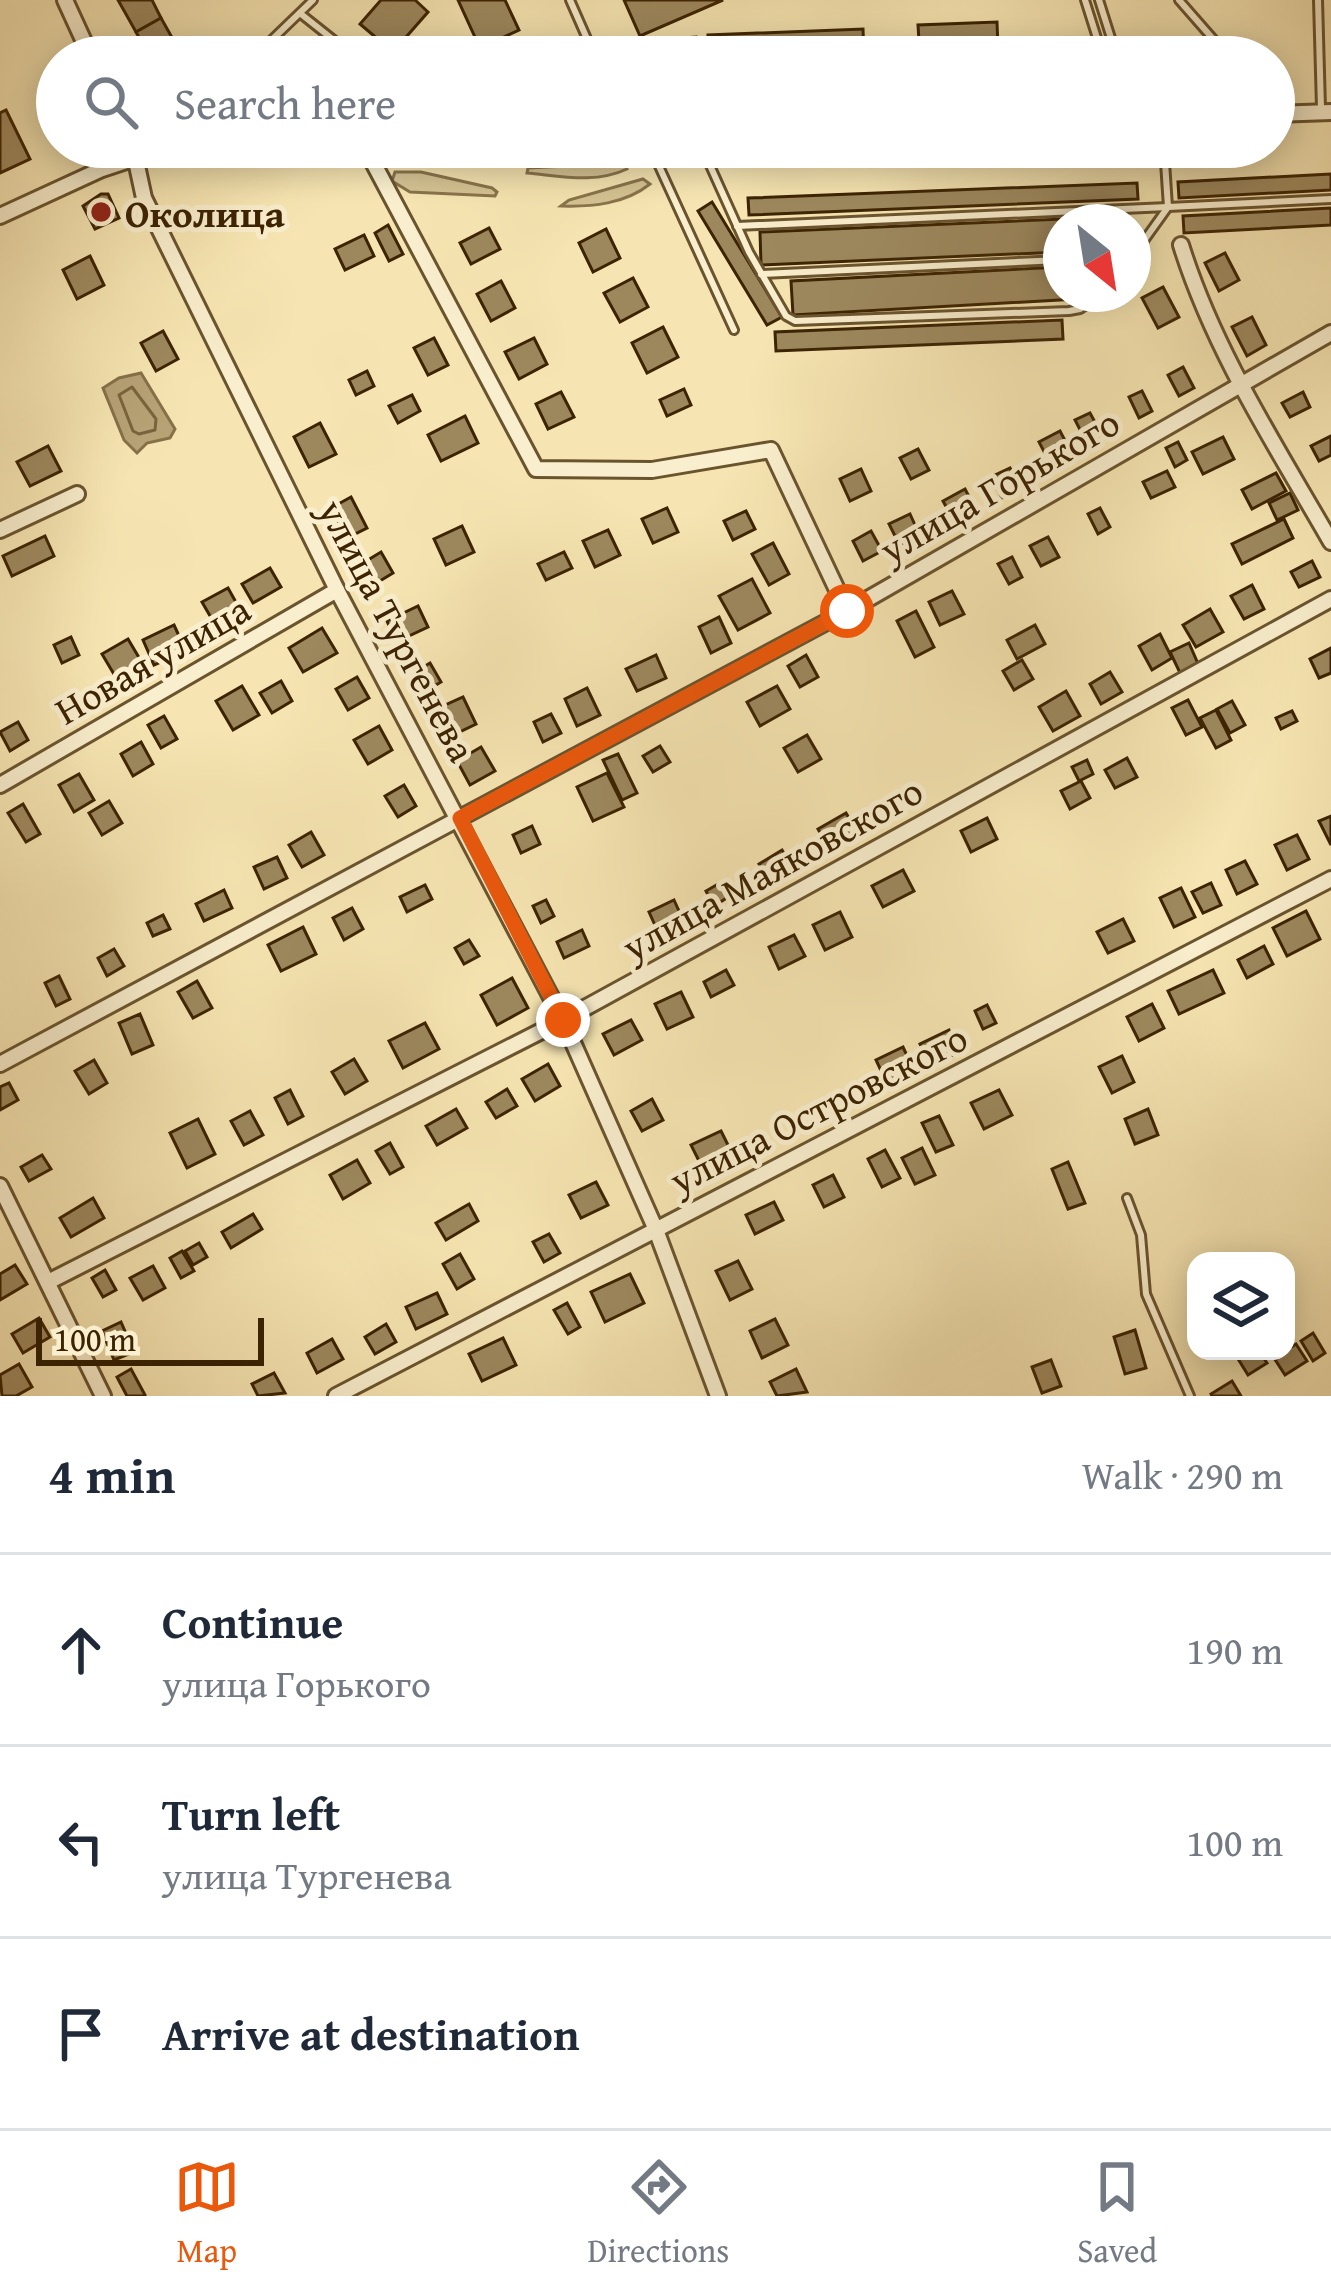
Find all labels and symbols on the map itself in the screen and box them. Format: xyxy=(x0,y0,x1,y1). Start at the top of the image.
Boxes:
place label: Околица xyxy=(125,184,285,241)
marker: Околица xyxy=(88,199,114,225)
north arrow xyxy=(1043,204,1151,312)
street label: улица Горького xyxy=(867,393,1130,577)
street label: улица Тургенева xyxy=(304,488,491,772)
street label: Новая улица xyxy=(44,580,261,738)
route start xyxy=(820,584,874,638)
street label: улица Маяковского xyxy=(610,762,933,975)
route end xyxy=(536,993,590,1047)
street label: улица Островского xyxy=(658,1008,977,1208)
scale bar xyxy=(36,1312,264,1365)

